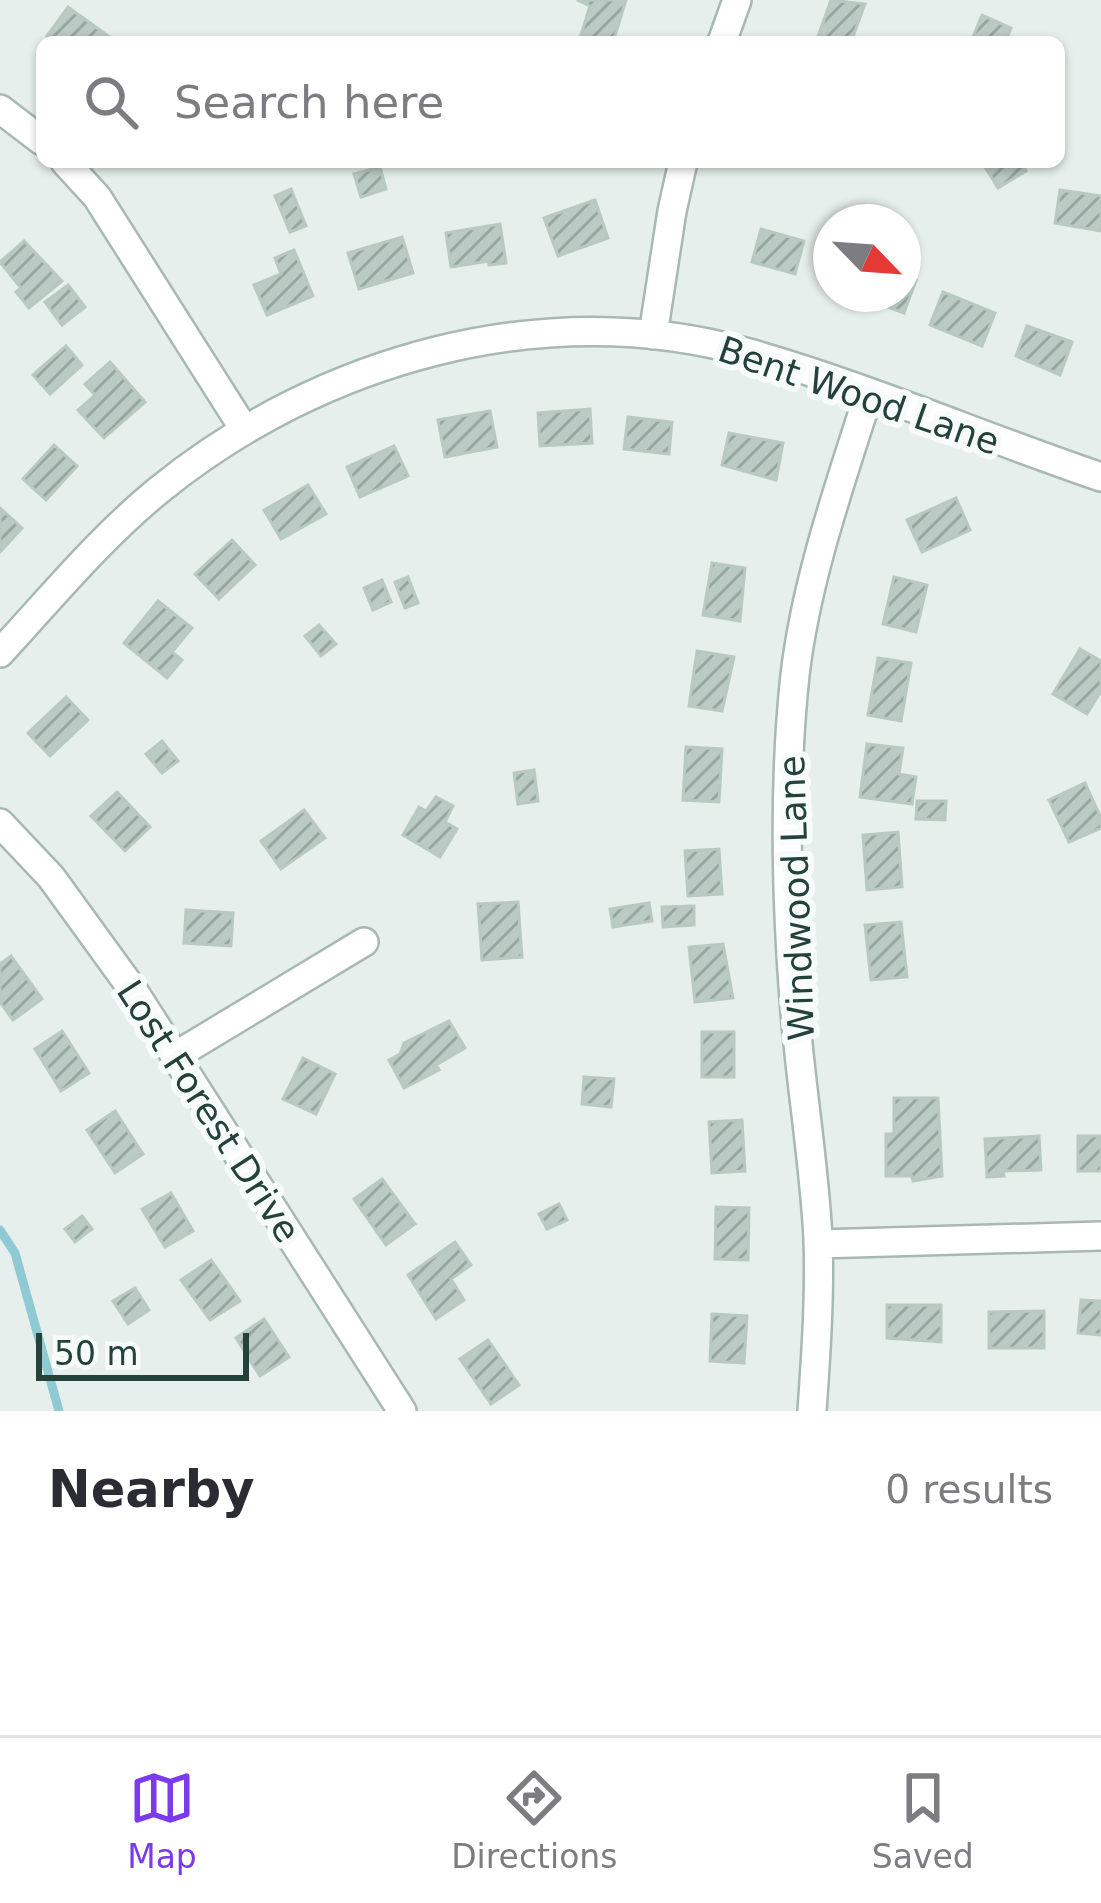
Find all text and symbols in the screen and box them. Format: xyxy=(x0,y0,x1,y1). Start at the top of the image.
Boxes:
search box xyxy=(36,36,1065,168)
icon: search xyxy=(78,69,144,135)
text: Search here xyxy=(174,76,444,129)
north arrow xyxy=(813,204,921,312)
street label: Bent Wood Lane xyxy=(713,328,1005,463)
street label: Windwood Lane xyxy=(771,755,822,1041)
street label: Lost Forest Drive xyxy=(109,973,308,1250)
scale bar xyxy=(36,1327,249,1380)
text: 50 m xyxy=(54,1334,139,1373)
text: Nearby xyxy=(48,1460,255,1519)
text: 0 results xyxy=(885,1467,1053,1512)
tab: Map xyxy=(127,1765,197,1876)
tab: Directions xyxy=(451,1765,617,1876)
tab: Saved xyxy=(872,1765,974,1876)

